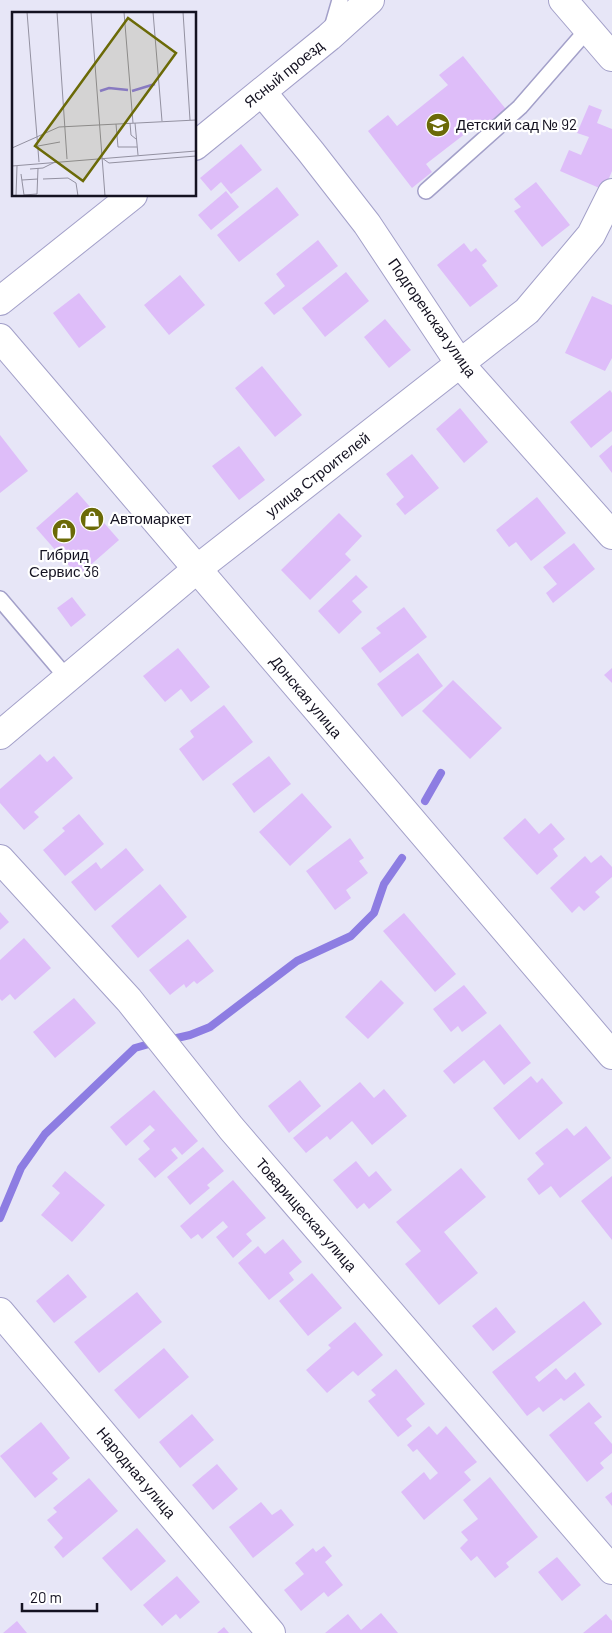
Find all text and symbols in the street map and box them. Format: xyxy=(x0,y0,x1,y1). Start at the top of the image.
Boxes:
inset map xyxy=(12,12,196,196)
street label: Ясный проезд xyxy=(240,36,327,111)
school or university icon: Детский сад № 92 xyxy=(425,112,451,138)
place label: Детский сад № 92 xyxy=(456,115,577,133)
street label: Подгоренская улица xyxy=(385,254,481,381)
street label: улица Строителей xyxy=(262,428,373,520)
shop icon: Автомаркет xyxy=(79,506,105,532)
place label: Автомаркет xyxy=(110,509,191,527)
shop icon: Гибрид Сервис 36 xyxy=(51,518,77,544)
place label: Гибрид Сервис 36 xyxy=(29,545,99,580)
street label: Донская улица xyxy=(267,651,347,742)
street label: Товарищеская улица xyxy=(252,1154,361,1275)
street label: Народная улица xyxy=(93,1423,180,1522)
scale bar xyxy=(22,1580,98,1612)
text: 20 m xyxy=(30,1588,62,1606)

